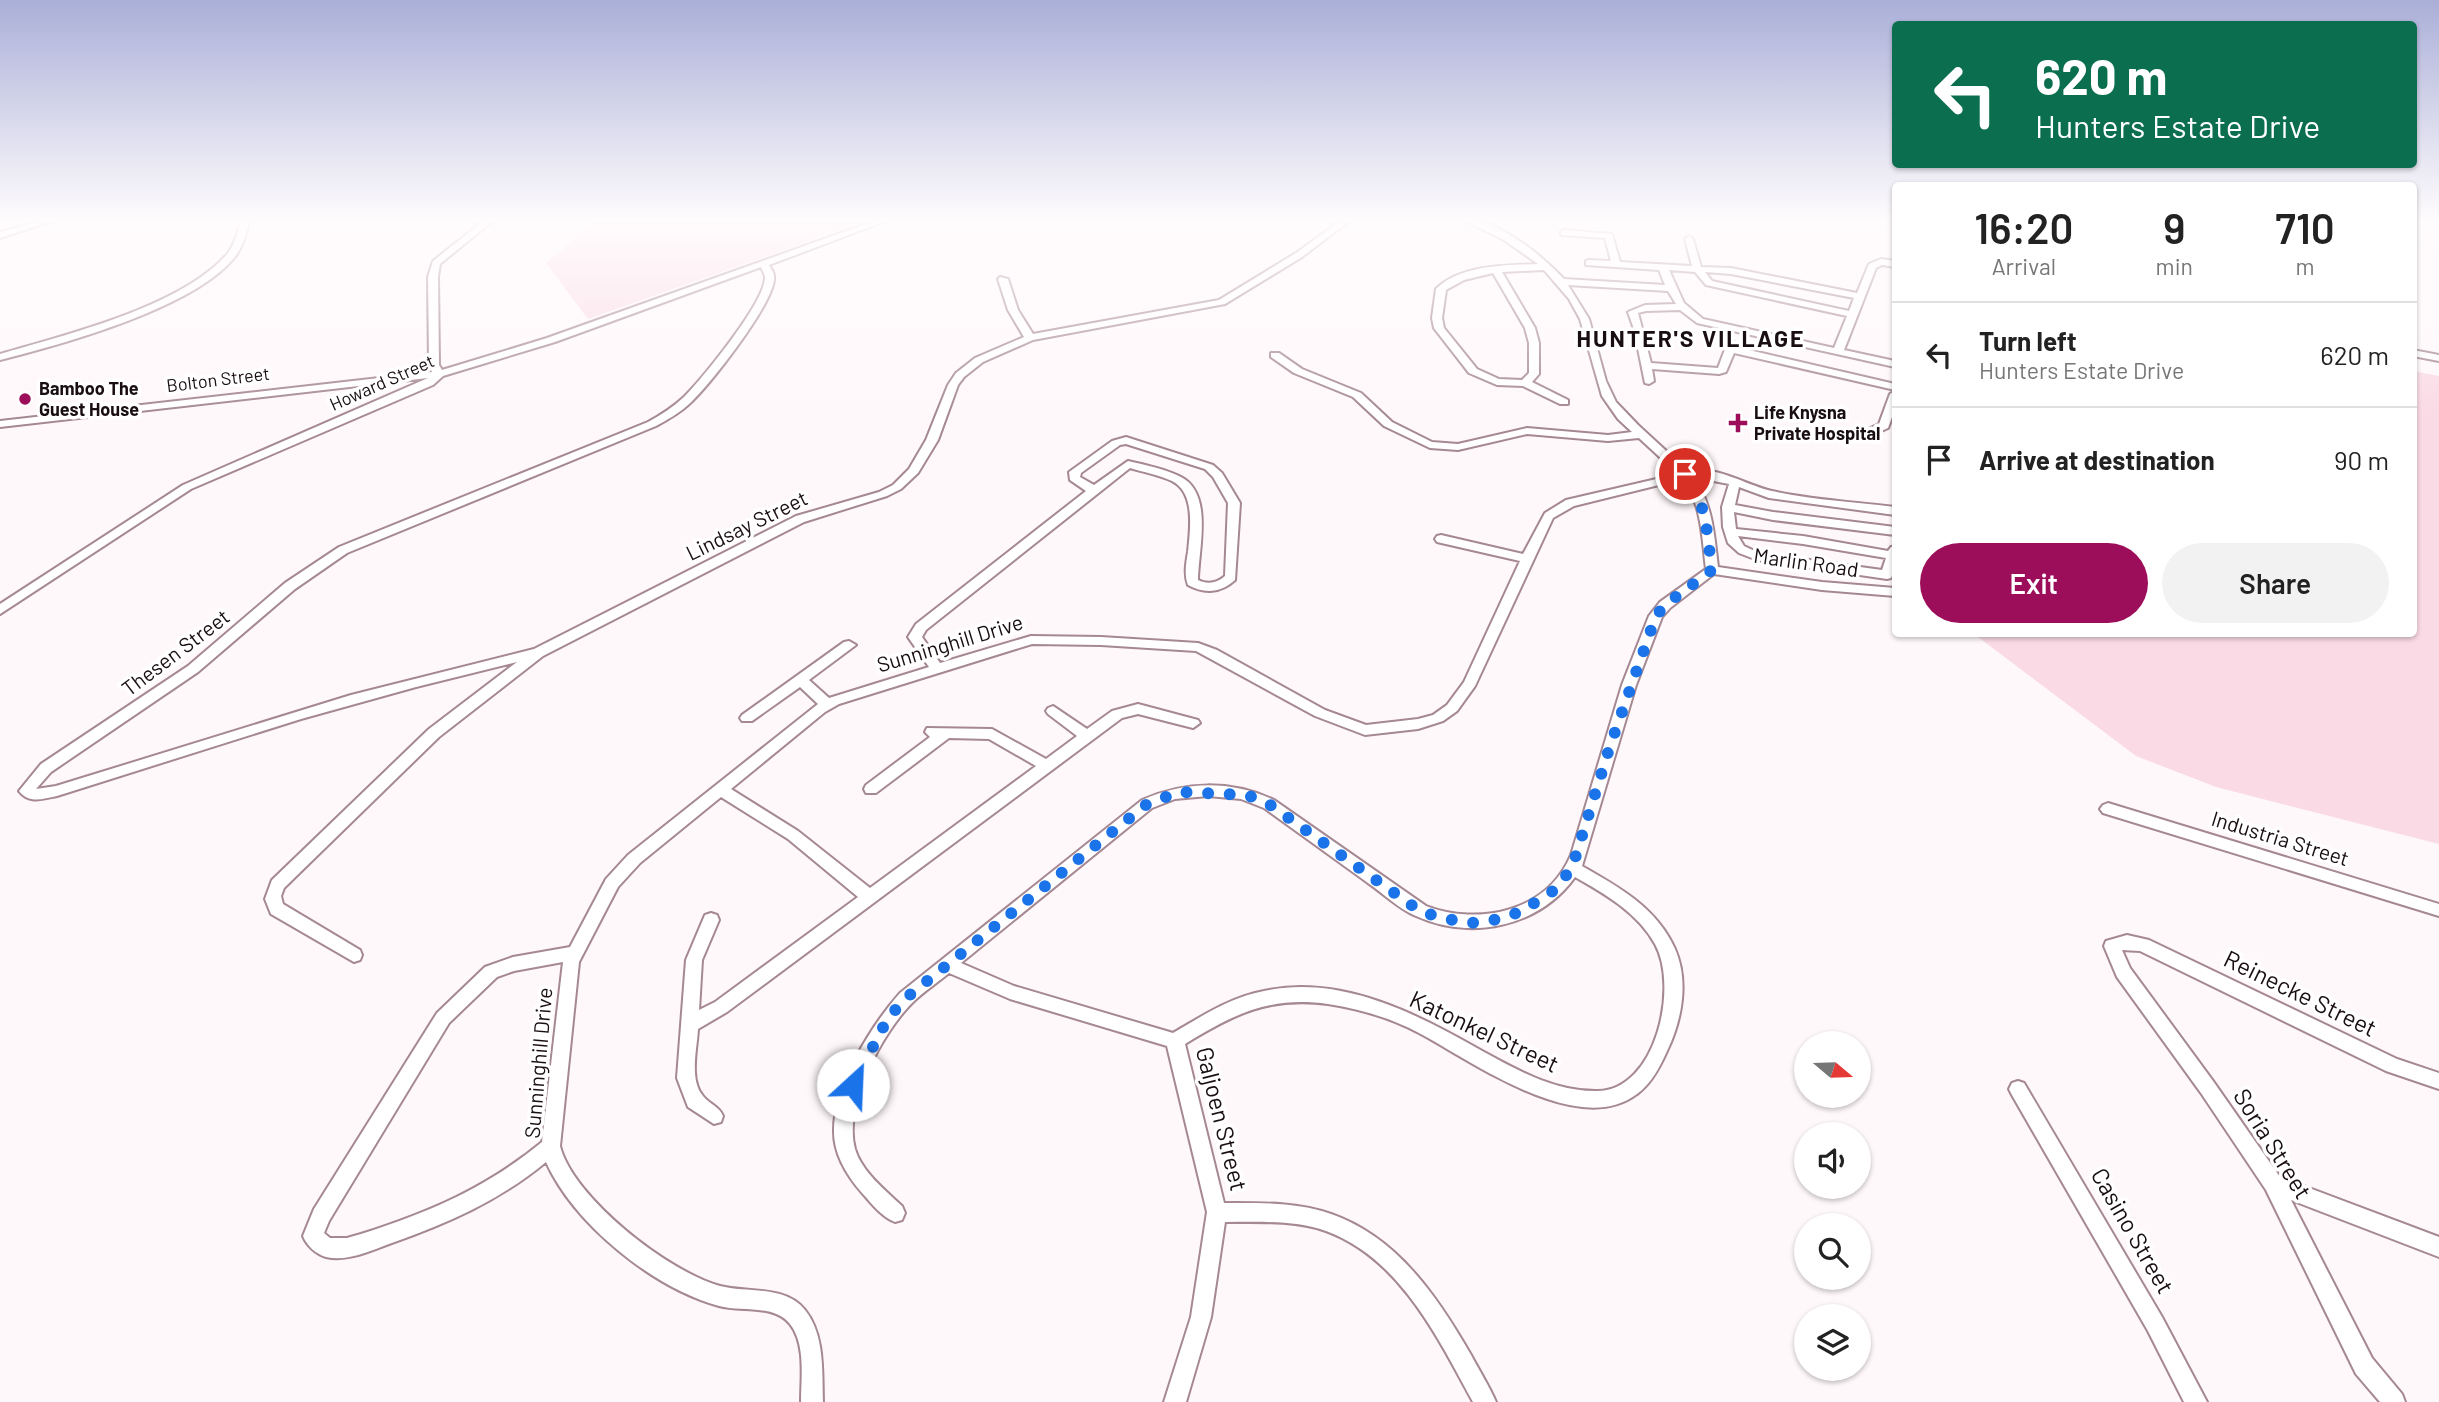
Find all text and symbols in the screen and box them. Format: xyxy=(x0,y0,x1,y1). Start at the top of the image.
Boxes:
text: 620 m xyxy=(2035,46,2167,105)
icon: left xyxy=(1920,49,2011,140)
text: Hunters Estate Drive xyxy=(2035,106,2320,144)
text: 16:20 xyxy=(1974,202,2073,252)
text: 9 xyxy=(2163,202,2185,252)
text: 710 xyxy=(2275,202,2335,252)
text: Arrival xyxy=(1992,252,2056,280)
text: min xyxy=(2156,252,2193,280)
text: m xyxy=(2295,252,2314,280)
district label: HUNTER'S VILLAGE xyxy=(1577,324,1805,352)
text: Turn left xyxy=(1979,325,2077,356)
icon: left xyxy=(1920,336,1958,374)
text: 620 m xyxy=(2320,339,2389,370)
street label: Howard Street xyxy=(326,349,437,415)
text: Hunters Estate Drive xyxy=(1979,356,2184,384)
street label: Bolton Street xyxy=(165,362,271,396)
place label: Bamboo The Guest House xyxy=(39,377,139,420)
marker: Bamboo The Guest House xyxy=(17,391,33,407)
place label: Life Knysna Private Hospital xyxy=(1754,401,1880,444)
marker: Life Knysna Private Hospital xyxy=(1728,413,1748,433)
icon: arrive xyxy=(1920,441,1958,479)
pin xyxy=(1655,444,1715,504)
text: Arrive at destination xyxy=(1979,444,2215,475)
text: 90 m xyxy=(2334,444,2389,475)
icon: arrive xyxy=(1666,455,1704,493)
street label: Lindsay Street xyxy=(682,485,811,565)
street label: Marlin Road xyxy=(1752,542,1860,581)
button: Exit xyxy=(1920,543,2148,623)
button: Share xyxy=(2162,543,2389,623)
street label: Thesen Street xyxy=(116,603,234,700)
street label: Sunninghill Drive xyxy=(874,608,1026,677)
street label: Industria Street xyxy=(2209,805,2352,870)
street label: Reinecke Street xyxy=(2220,943,2382,1042)
street label: Katonkel Street xyxy=(1405,983,1564,1078)
street label: Sunninghill Drive xyxy=(518,986,557,1139)
north arrow xyxy=(1794,1031,1871,1108)
map controls xyxy=(1794,1031,1871,1381)
street label: Galjoen Street xyxy=(1191,1044,1254,1194)
position arrow xyxy=(816,1048,890,1122)
street label: Soria Street xyxy=(2228,1083,2319,1204)
button: sound xyxy=(1794,1122,1871,1199)
street label: Casino Street xyxy=(2086,1162,2181,1298)
button: search xyxy=(1794,1213,1871,1290)
button: layers xyxy=(1794,1304,1871,1381)

